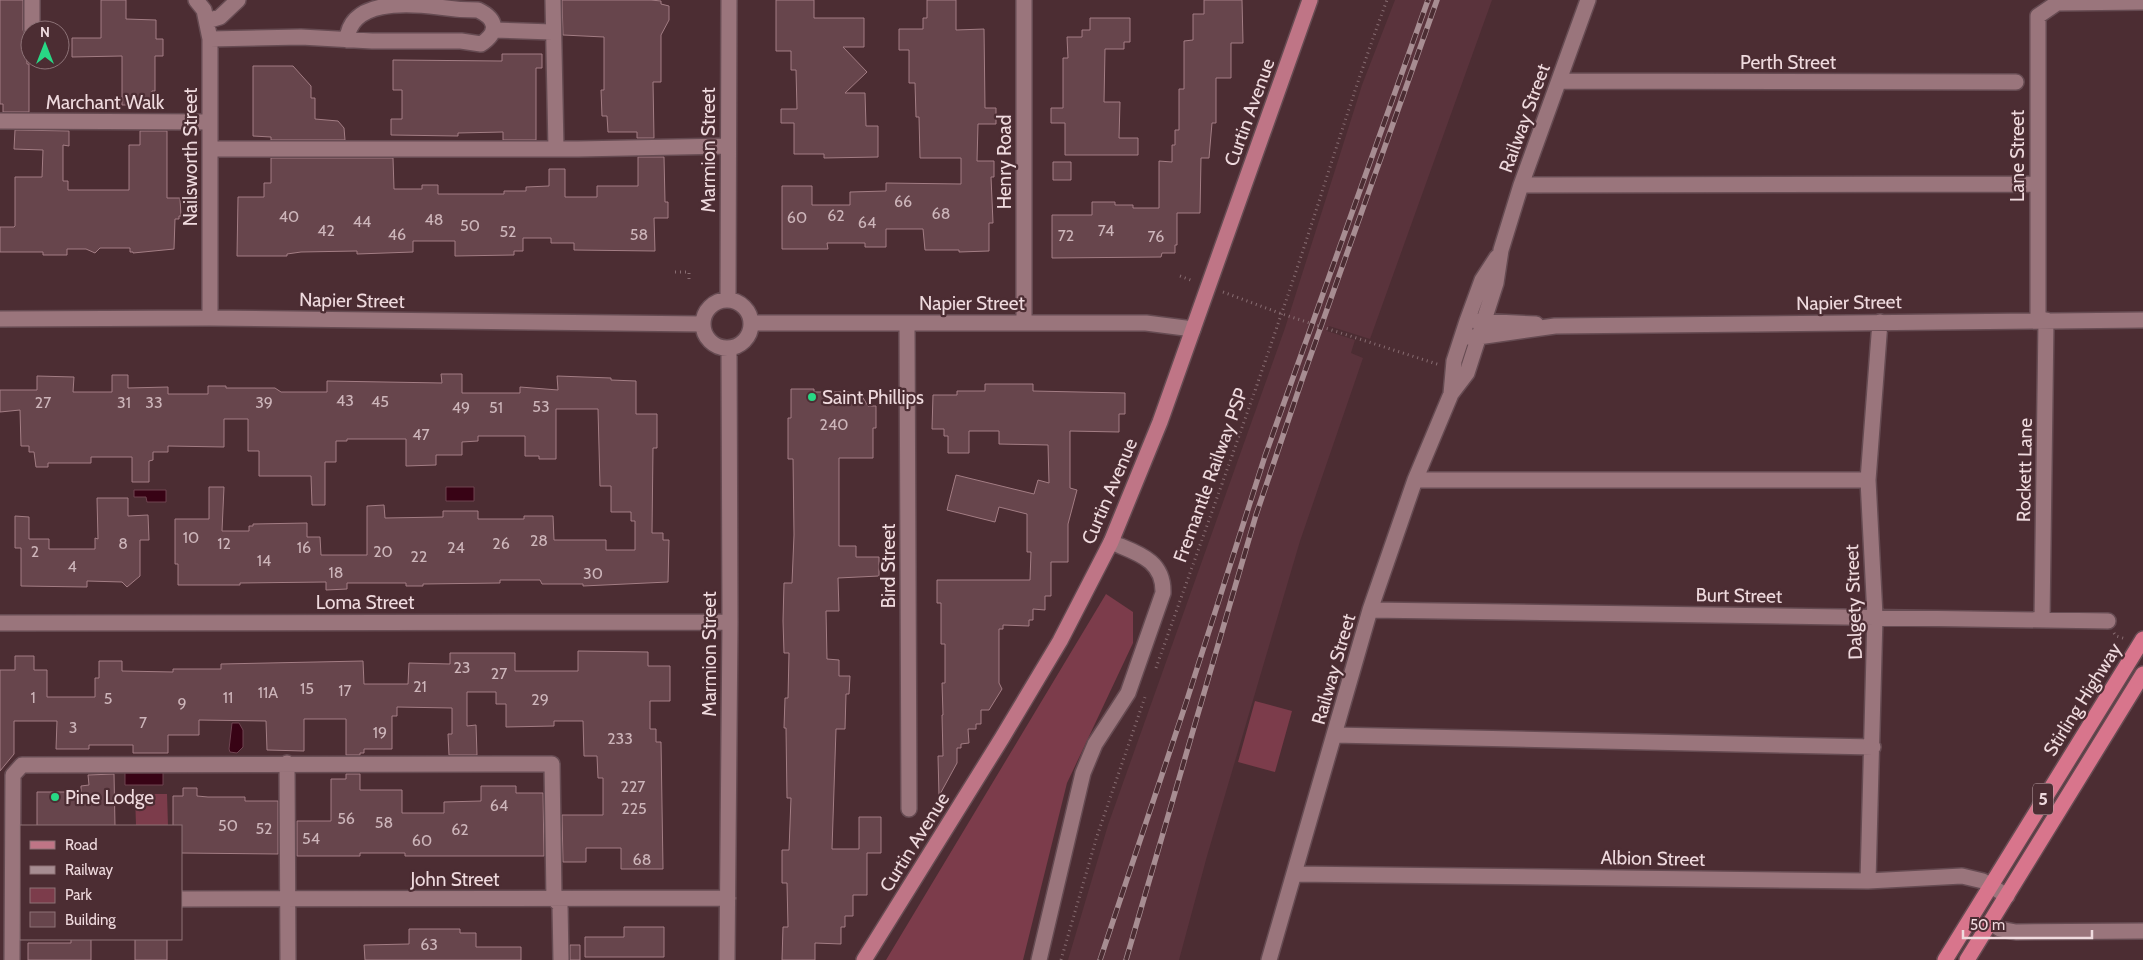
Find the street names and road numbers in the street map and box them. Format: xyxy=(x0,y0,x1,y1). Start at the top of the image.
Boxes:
street label: Perth Street xyxy=(1740,51,1837,74)
street label: Curtin Avenue xyxy=(1219,55,1280,169)
street label: Railway Street xyxy=(1494,60,1555,176)
street label: Nailsworth Street xyxy=(179,87,202,226)
street label: Marmion Street xyxy=(697,87,720,213)
street label: Marchant Walk xyxy=(46,91,165,114)
street label: Lane Street xyxy=(2006,109,2029,202)
street label: Henry Road xyxy=(993,115,1016,209)
street label: Napier Street xyxy=(299,288,406,313)
street label: Napier Street xyxy=(1796,290,1903,315)
street label: Napier Street xyxy=(919,292,1025,315)
street label: Fremantle Railway PSP xyxy=(1168,385,1253,565)
street label: Rockett Lane xyxy=(2012,418,2037,522)
street label: Curtin Avenue xyxy=(1077,434,1142,548)
street label: Bird Street xyxy=(877,523,900,608)
street label: Dalgety Street xyxy=(1840,543,1867,660)
street label: Burt Street xyxy=(1695,583,1783,608)
street label: Loma Street xyxy=(316,591,415,614)
street label: Marmion Street xyxy=(698,591,721,717)
street label: Railway Street xyxy=(1307,611,1360,727)
street label: Stirling Highway xyxy=(2038,638,2127,760)
road number: 5 xyxy=(2033,784,2053,814)
street label: Curtin Avenue xyxy=(875,788,954,896)
street label: Albion Street xyxy=(1600,846,1706,871)
street label: John Street xyxy=(409,868,500,891)

